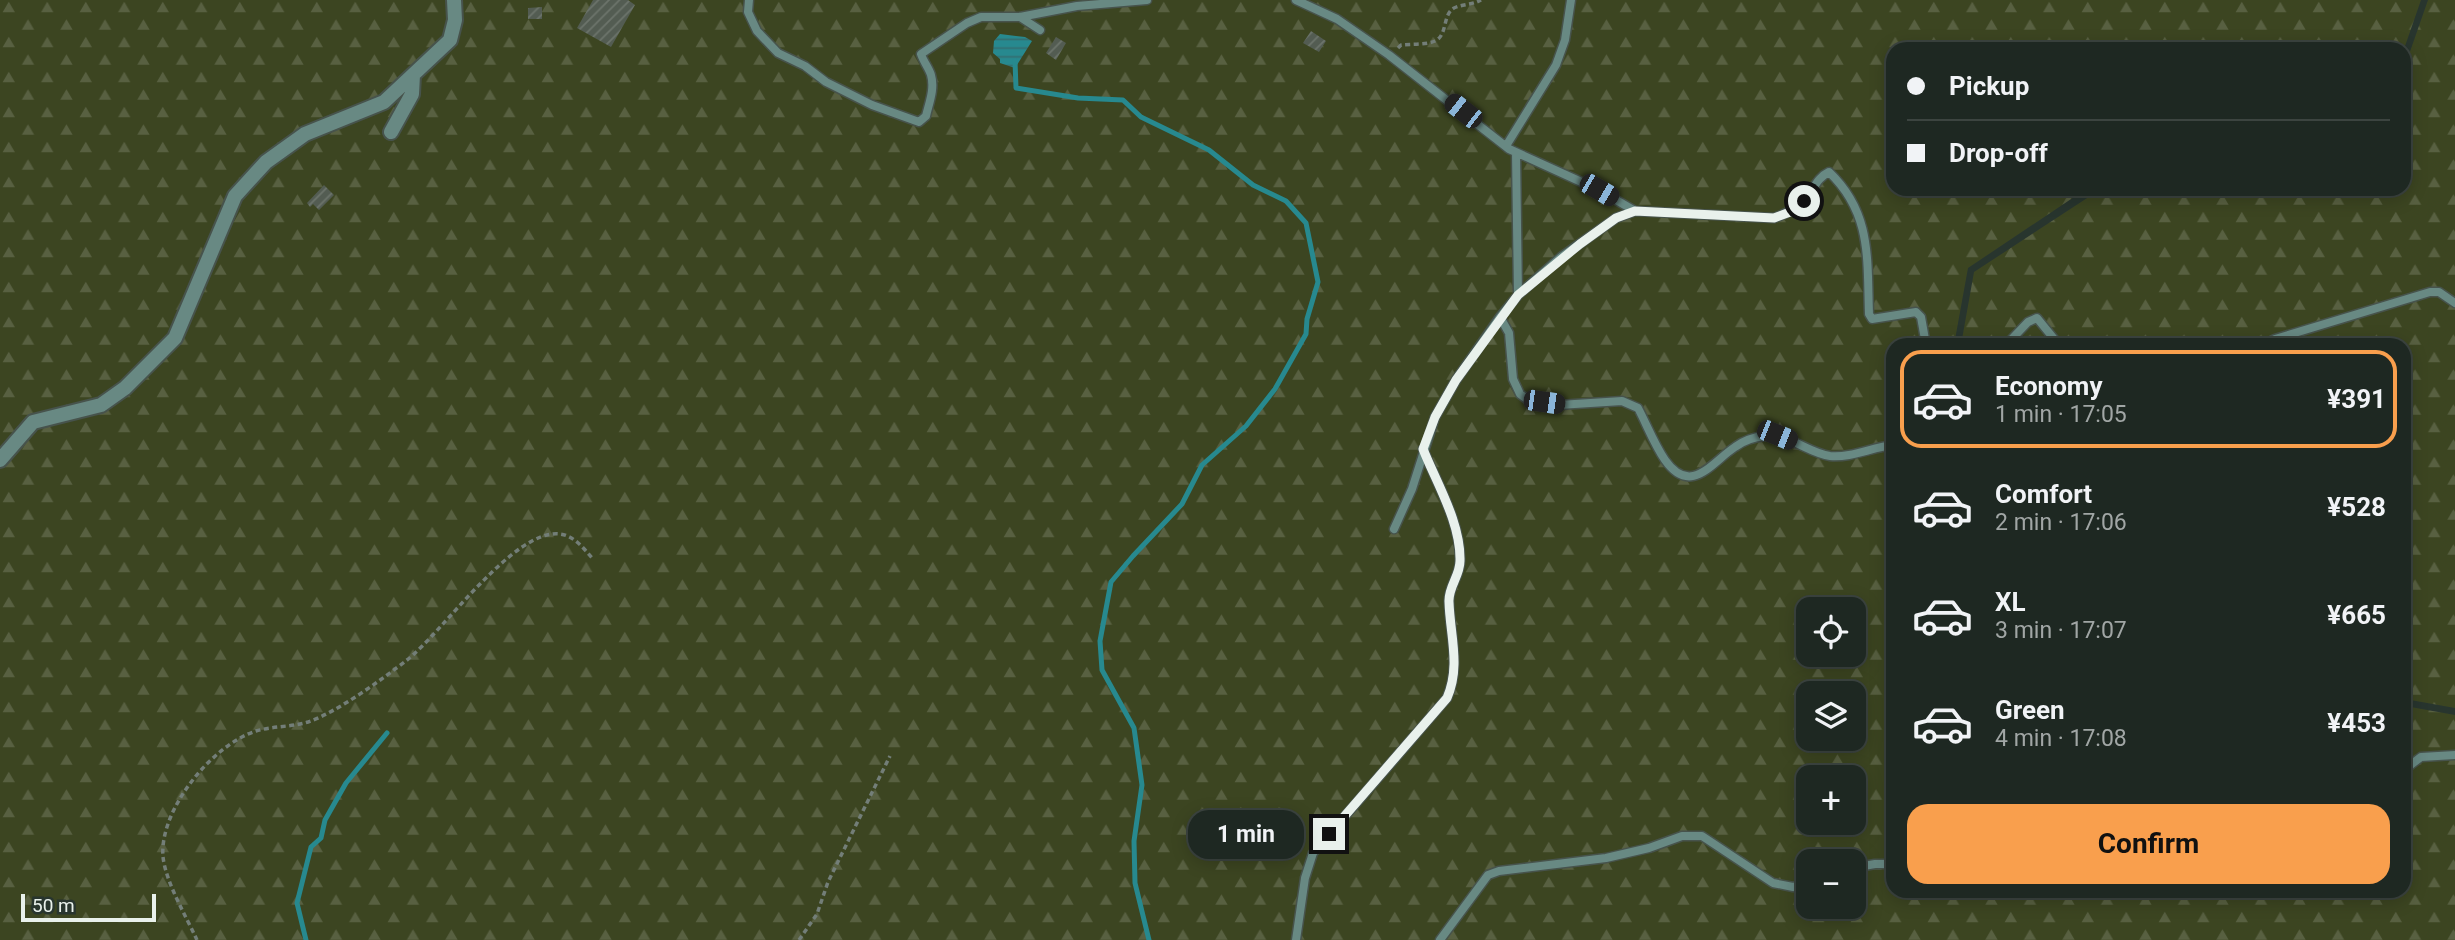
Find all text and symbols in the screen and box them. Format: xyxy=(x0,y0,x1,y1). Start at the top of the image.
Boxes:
text: Pickup xyxy=(1949,71,2029,101)
car xyxy=(1440,90,1487,132)
text: Drop-off xyxy=(1949,138,2048,168)
car xyxy=(1576,170,1623,210)
route start xyxy=(1788,185,1820,217)
icon: car xyxy=(1911,368,1974,431)
text: Economy xyxy=(1995,371,2102,401)
text: ¥391 xyxy=(2327,384,2386,414)
car xyxy=(1522,389,1567,415)
text: 1 min · 17:05 xyxy=(1995,401,2127,428)
car xyxy=(1754,417,1801,453)
icon: car xyxy=(1911,476,1974,539)
text: Comfort xyxy=(1995,479,2092,509)
text: ¥528 xyxy=(2327,492,2386,522)
text: 2 min · 17:06 xyxy=(1995,509,2127,536)
icon: car xyxy=(1911,584,1974,647)
text: XL xyxy=(1995,587,2026,617)
map controls xyxy=(1796,597,1866,919)
button: locate xyxy=(1796,597,1866,667)
text: ¥665 xyxy=(2327,600,2386,630)
text: 3 min · 17:07 xyxy=(1995,617,2127,644)
button: layers xyxy=(1796,681,1866,751)
icon: car xyxy=(1911,692,1974,755)
text: Green xyxy=(1995,695,2065,725)
text: ¥453 xyxy=(2327,708,2386,738)
text: 4 min · 17:08 xyxy=(1995,725,2127,752)
button: + xyxy=(1796,765,1866,835)
button: Confirm xyxy=(1907,804,2390,884)
callout: 1 min xyxy=(1189,810,1304,858)
route end xyxy=(1313,818,1345,850)
text: 1 min xyxy=(1217,821,1275,848)
button: − xyxy=(1796,849,1866,919)
scale bar xyxy=(21,891,156,923)
text: 50 m xyxy=(32,894,75,917)

